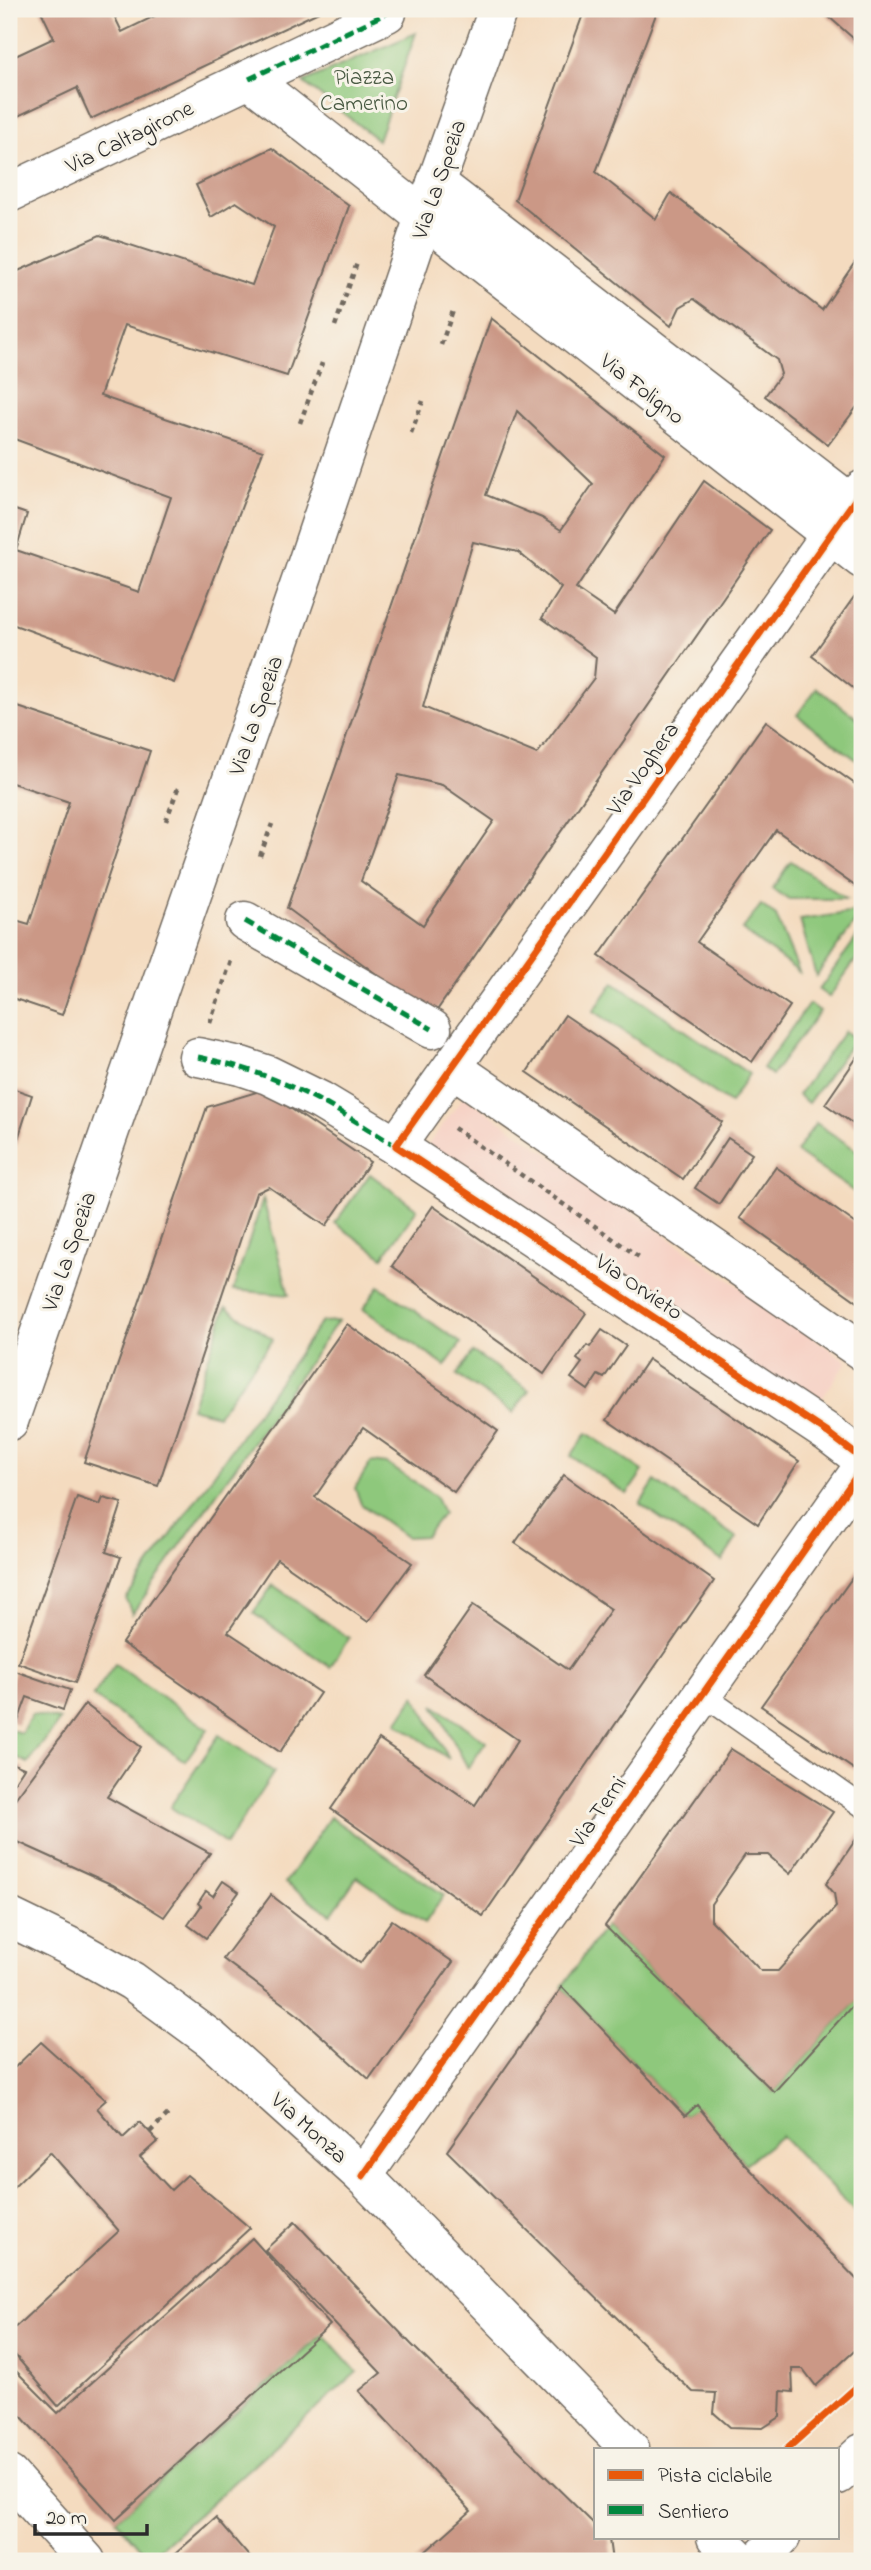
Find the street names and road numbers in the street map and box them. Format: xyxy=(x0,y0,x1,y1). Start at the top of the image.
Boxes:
street label: Via Caltagirone xyxy=(60,93,201,185)
street label: Via La Spezia xyxy=(404,115,476,245)
street label: Via Foligno xyxy=(590,346,691,435)
street label: Via La Spezia xyxy=(221,651,293,781)
street label: Via Voghera xyxy=(599,716,689,824)
street label: Via La Spezia xyxy=(34,1187,106,1317)
street label: Via Orvieto xyxy=(587,1246,689,1330)
street label: Via Terni xyxy=(562,1770,636,1856)
street label: Via Monza xyxy=(262,2085,354,2172)

